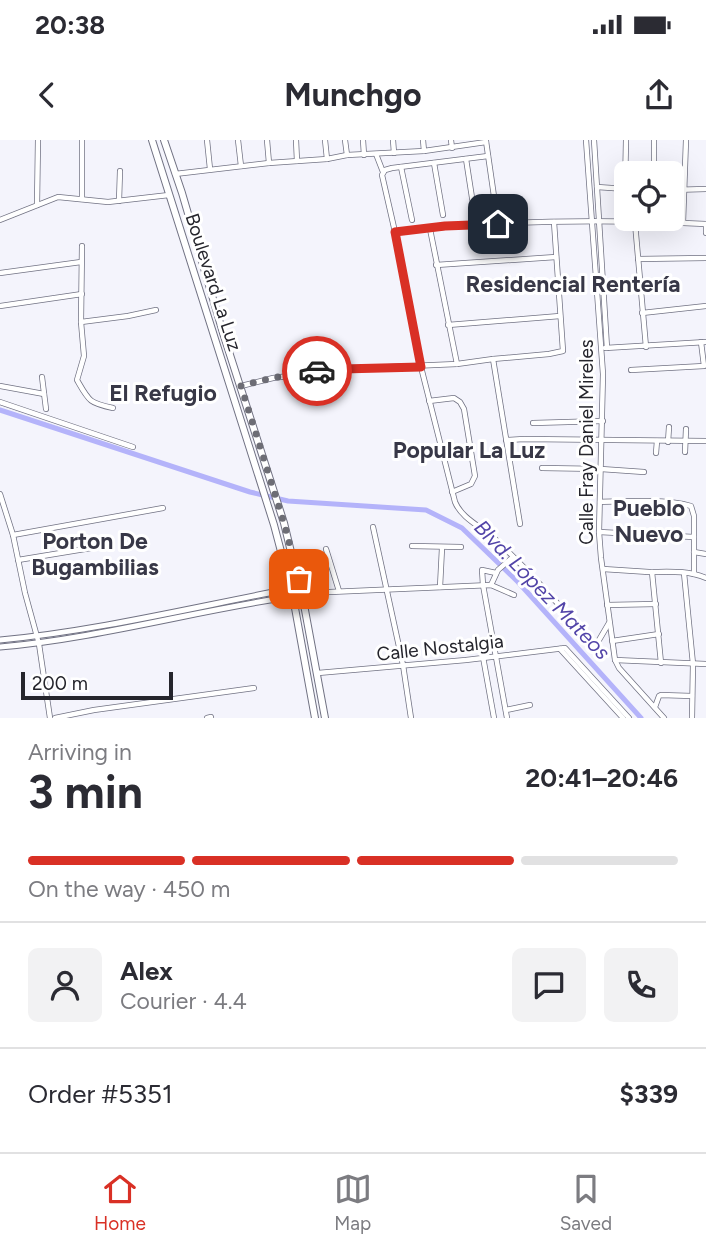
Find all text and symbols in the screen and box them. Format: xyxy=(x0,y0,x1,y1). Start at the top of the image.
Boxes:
text: 20:38 xyxy=(35,9,105,41)
icon: back xyxy=(28,76,66,114)
text: Munchgo xyxy=(284,76,422,114)
icon: share xyxy=(640,76,678,114)
map controls xyxy=(614,161,684,231)
button: locate xyxy=(614,161,684,231)
pin xyxy=(468,194,528,254)
icon: home xyxy=(479,205,517,243)
street label: Boulevard La Luz xyxy=(180,210,247,354)
district label: Residencial Rentería xyxy=(465,270,681,298)
courier xyxy=(282,336,352,406)
street label: Calle Fray Daniel Mireles xyxy=(575,339,598,545)
icon: car xyxy=(298,352,336,390)
district label: El Refugio xyxy=(109,379,217,407)
district label: Popular La Luz xyxy=(393,436,545,464)
district label: Pueblo Nuevo xyxy=(613,494,685,548)
water label: Blvd. López Mateos xyxy=(469,515,615,665)
district label: Porton De Bugambilias xyxy=(31,527,159,581)
pin xyxy=(269,549,329,609)
icon: bag xyxy=(280,560,318,598)
street label: Calle Nostalgia xyxy=(375,629,505,666)
scale bar xyxy=(21,669,173,701)
text: 200 m xyxy=(32,672,88,695)
text: Arriving in xyxy=(28,738,132,766)
text: 20:41–20:46 xyxy=(525,762,678,794)
text: 3 min xyxy=(28,764,143,820)
text: On the way · 450 m xyxy=(28,875,230,903)
button: person xyxy=(28,948,102,1022)
button: chat xyxy=(512,948,586,1022)
button: phone xyxy=(604,948,678,1022)
text: Alex xyxy=(120,955,173,987)
text: Courier · 4.4 xyxy=(120,987,247,1015)
text: Order #5351 xyxy=(28,1078,173,1110)
text: $339 xyxy=(620,1078,678,1110)
tab: Home xyxy=(94,1170,146,1235)
tab: Map xyxy=(334,1170,372,1235)
tab: Saved xyxy=(560,1170,612,1235)

